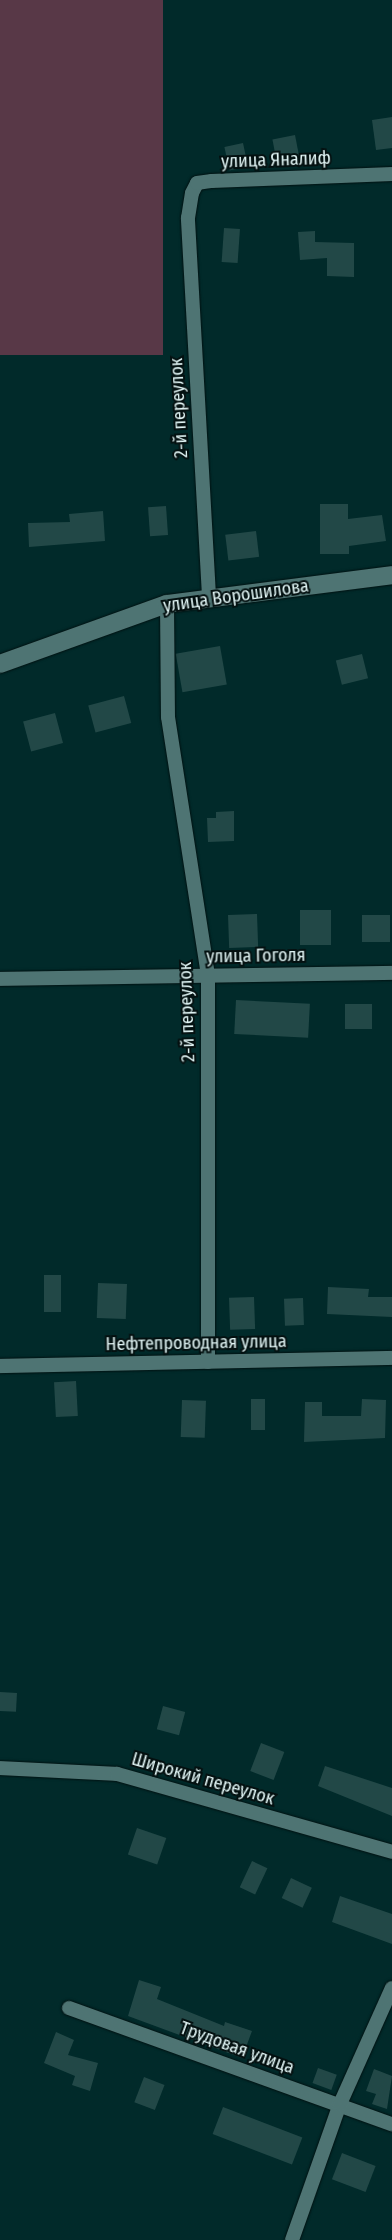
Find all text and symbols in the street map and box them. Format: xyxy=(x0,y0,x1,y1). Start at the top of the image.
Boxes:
street label: улица Яналиф xyxy=(221,147,331,173)
street label: 2-й переулок xyxy=(166,357,192,459)
street label: улица Ворошилова xyxy=(162,575,310,617)
street label: улица Гоголя xyxy=(206,944,306,968)
street label: 2-й переулок xyxy=(174,962,200,1062)
street label: Нефтепроводная улица xyxy=(105,1331,287,1355)
street label: Широкий переулок xyxy=(129,1748,277,1810)
street label: Трудовая улица xyxy=(177,2017,297,2079)

